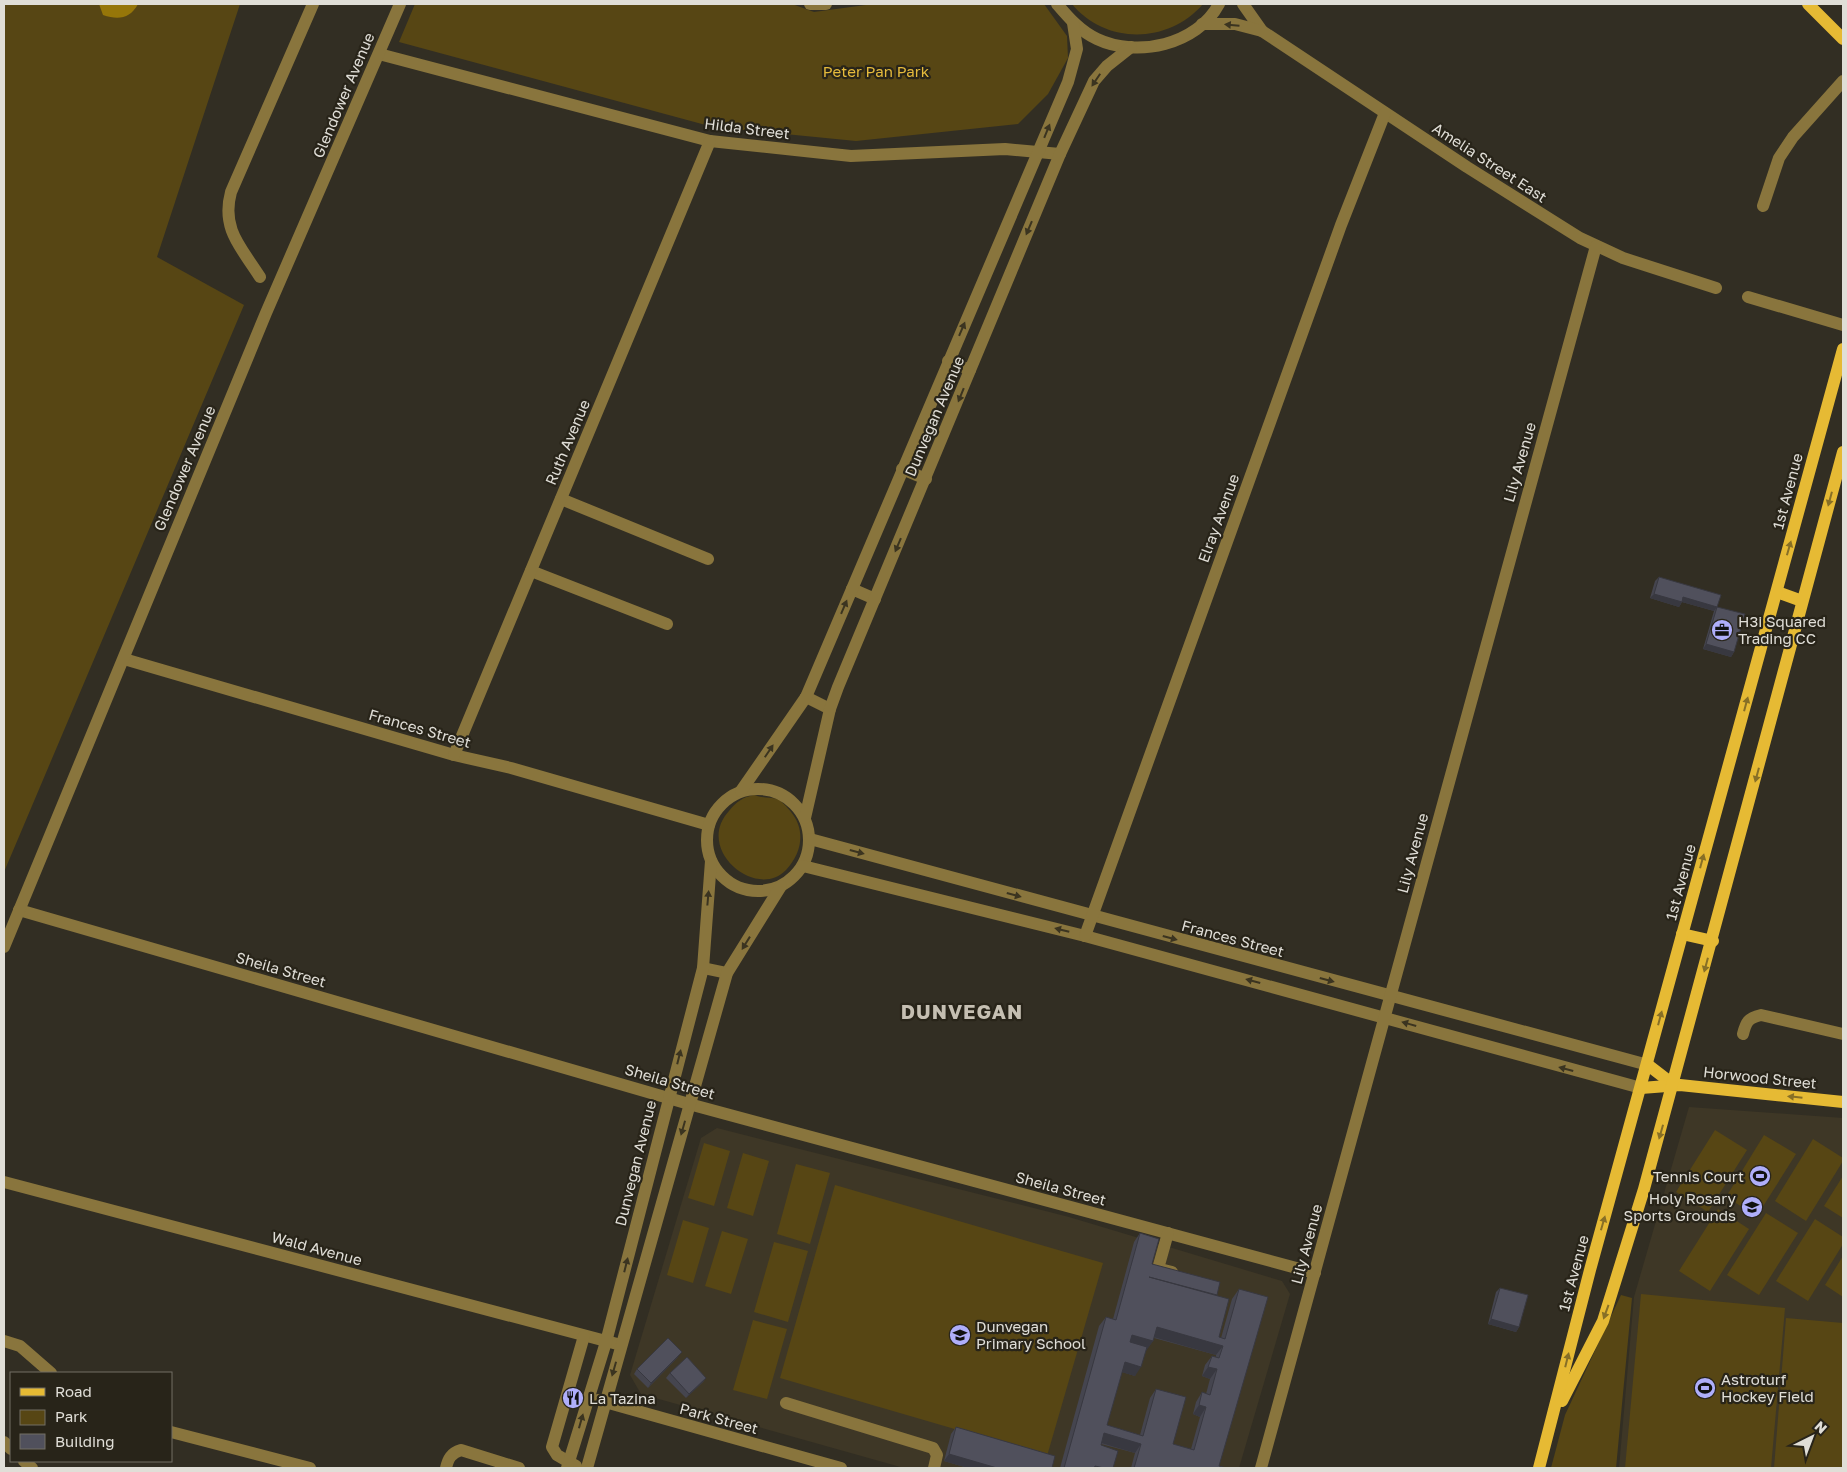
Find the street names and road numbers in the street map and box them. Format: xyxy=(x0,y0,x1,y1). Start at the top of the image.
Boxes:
street label: Glendower Avenue xyxy=(308,29,378,160)
street label: Hilda Street xyxy=(703,114,791,142)
street label: Amelia Street East xyxy=(1429,118,1551,206)
street label: Dunvegan Avenue xyxy=(901,353,968,479)
street label: Ruth Avenue xyxy=(541,396,593,487)
street label: Glendower Avenue xyxy=(149,402,219,533)
street label: Lily Avenue xyxy=(1499,420,1539,504)
street label: 1st Avenue xyxy=(1768,451,1806,531)
street label: Elray Avenue xyxy=(1194,471,1242,565)
street label: Frances Street xyxy=(367,705,473,751)
street label: Lily Avenue xyxy=(1393,811,1431,895)
street label: 1st Avenue xyxy=(1661,842,1699,922)
street label: Frances Street xyxy=(1180,916,1286,960)
street label: Sheila Street xyxy=(234,948,328,990)
street label: Sheila Street xyxy=(623,1060,717,1102)
street label: Horwood Street xyxy=(1702,1062,1818,1092)
street label: Dunvegan Avenue xyxy=(611,1098,659,1228)
street label: Sheila Street xyxy=(1014,1167,1108,1209)
street label: Lily Avenue xyxy=(1287,1202,1325,1286)
street label: Wald Avenue xyxy=(270,1227,364,1269)
street label: 1st Avenue xyxy=(1554,1233,1592,1313)
street label: Park Street xyxy=(678,1399,760,1437)

